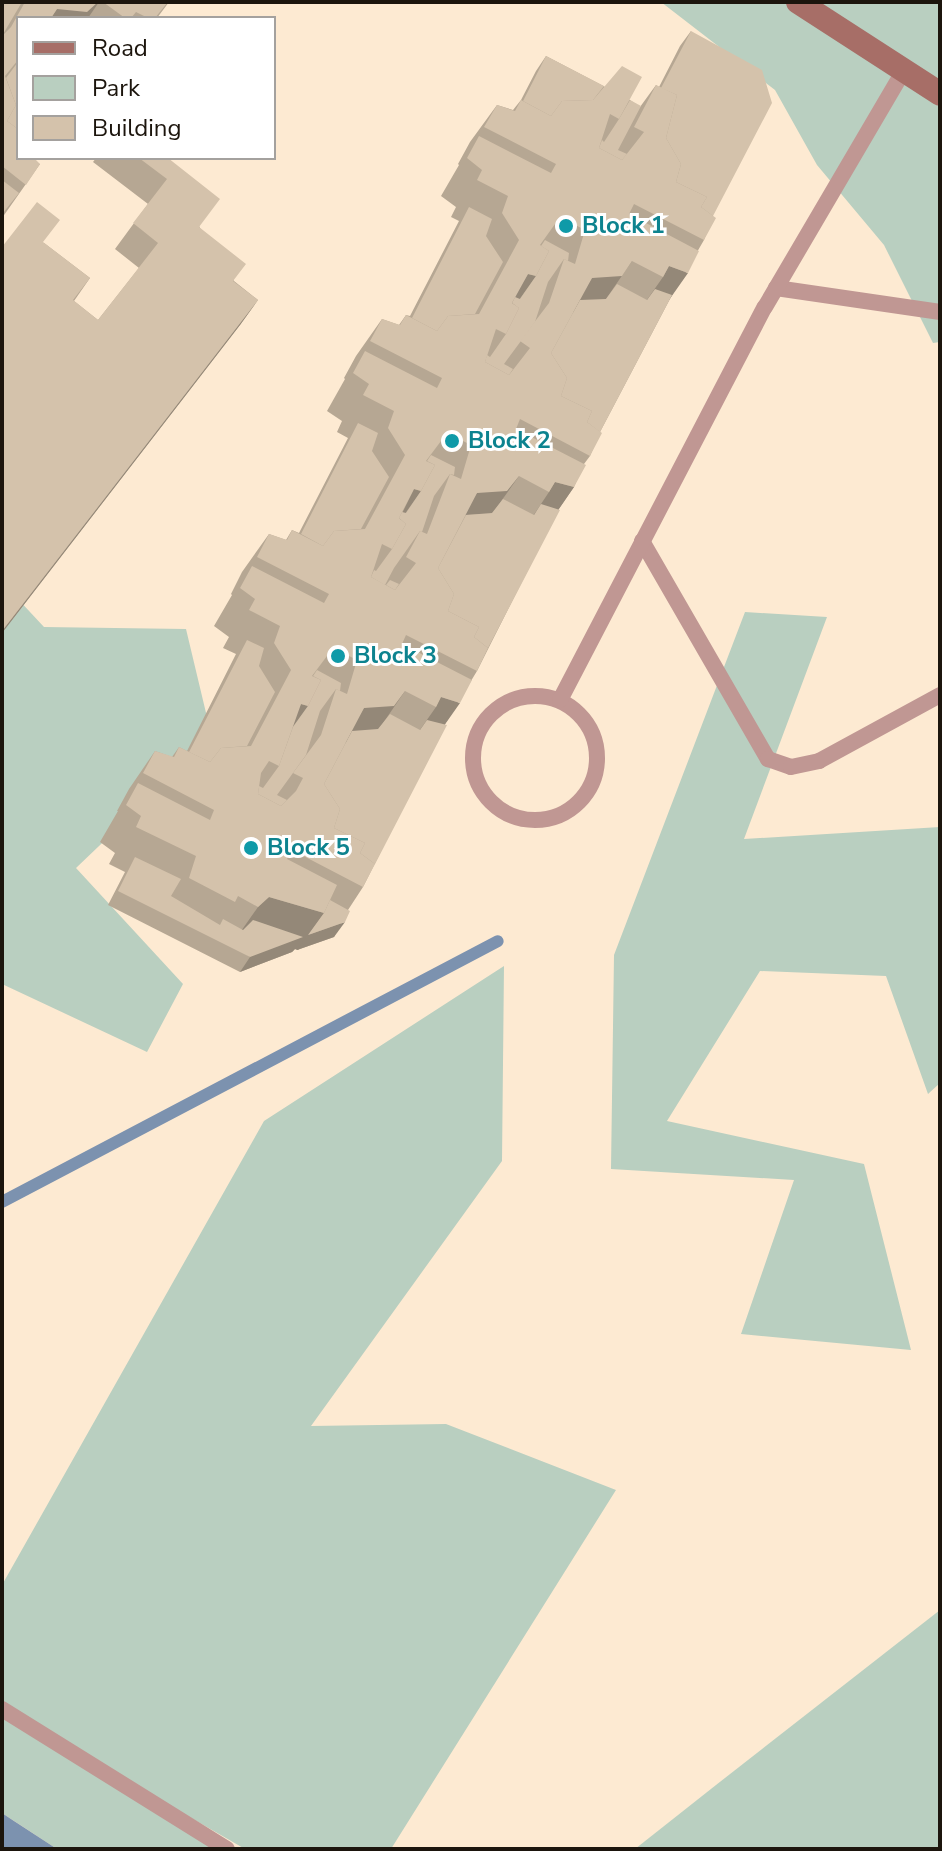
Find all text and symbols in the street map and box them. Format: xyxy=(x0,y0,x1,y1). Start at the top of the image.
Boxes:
legend xyxy=(16,16,276,160)
text: Road xyxy=(92,32,148,64)
text: Park xyxy=(92,72,140,104)
text: Building xyxy=(92,112,182,144)
place label: Block 1 xyxy=(582,212,665,240)
marker: Block 1 xyxy=(557,217,575,235)
place label: Block 2 xyxy=(468,427,551,455)
marker: Block 2 xyxy=(443,432,461,450)
place label: Block 3 xyxy=(354,642,437,670)
marker: Block 3 xyxy=(329,647,347,665)
place label: Block 5 xyxy=(267,834,350,862)
marker: Block 5 xyxy=(242,839,260,857)

